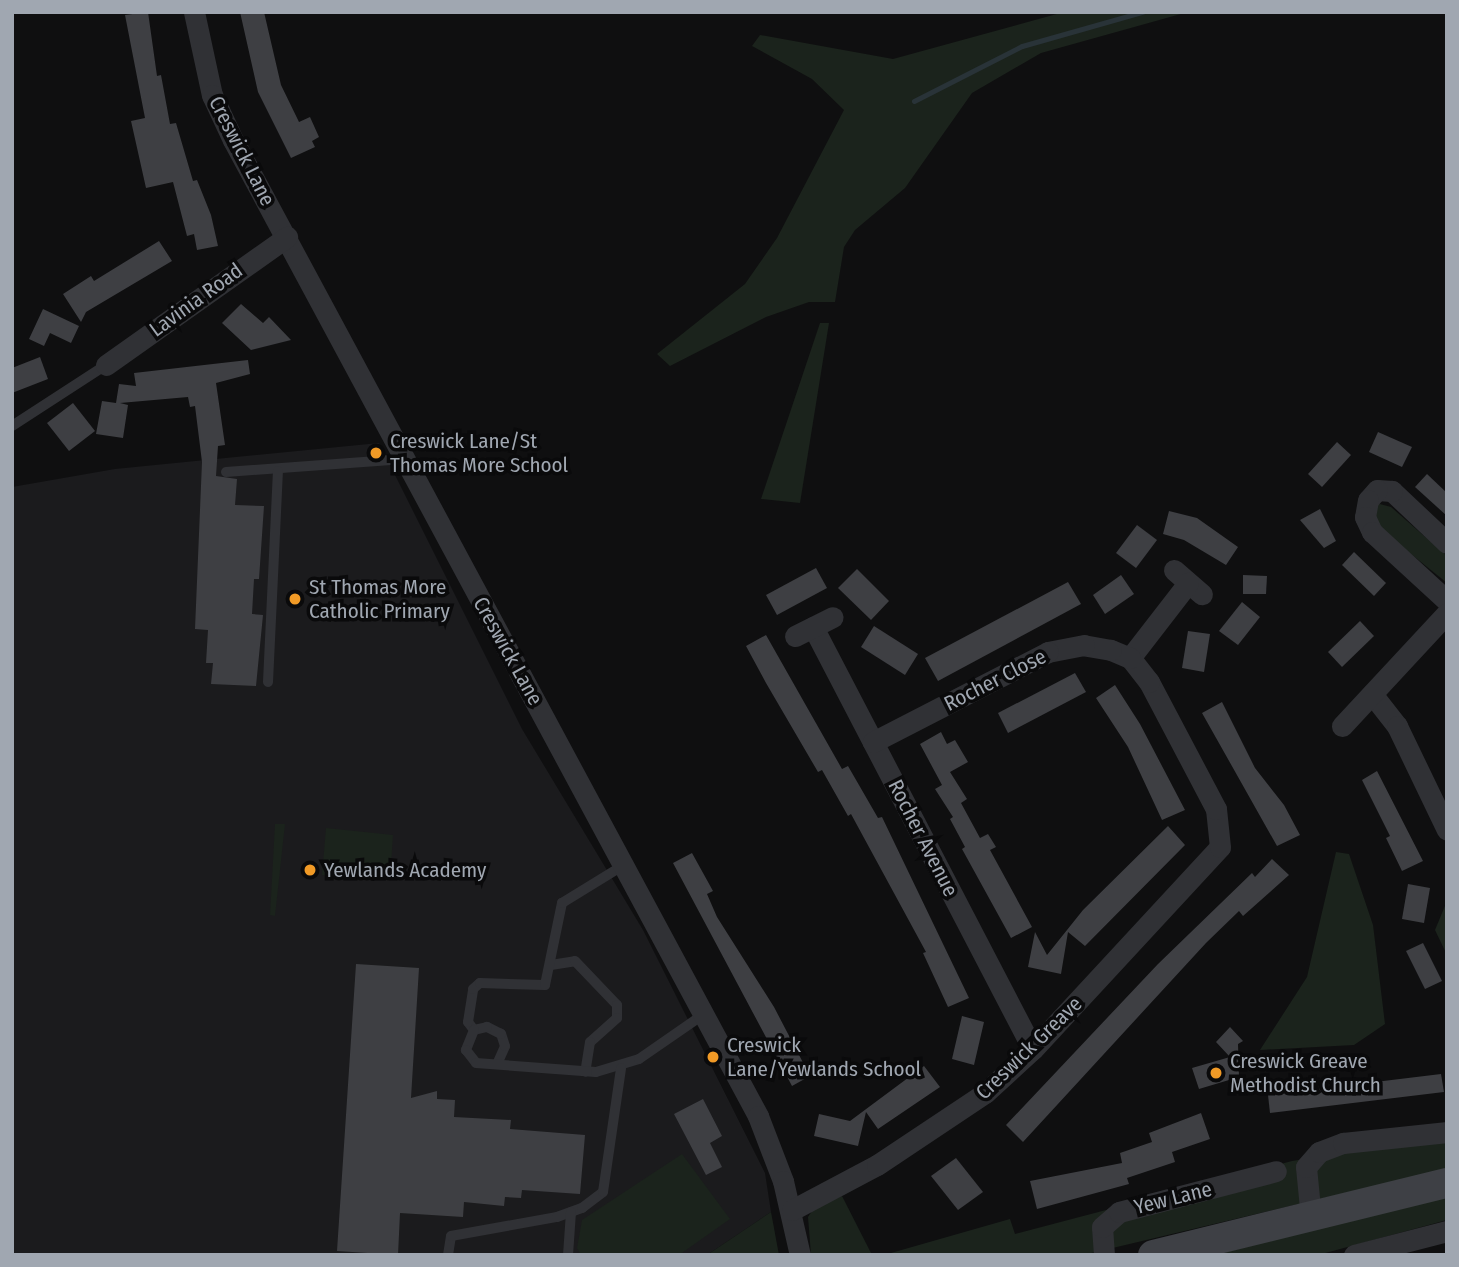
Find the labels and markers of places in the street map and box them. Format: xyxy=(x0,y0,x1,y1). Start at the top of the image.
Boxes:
place label: Creswick Lane/St Thomas More School xyxy=(390,428,568,478)
marker: Creswick Lane/St Thomas More School xyxy=(368,445,384,461)
place label: St Thomas More Catholic Primary xyxy=(309,574,450,624)
marker: St Thomas More Catholic Primary xyxy=(287,591,303,607)
place label: Yewlands Academy xyxy=(324,857,486,883)
marker: Yewlands Academy xyxy=(302,862,318,878)
place label: Creswick Lane/Yewlands School xyxy=(727,1032,921,1082)
place label: Creswick Greave Methodist Church xyxy=(1230,1048,1381,1098)
marker: Creswick Lane/Yewlands School xyxy=(705,1049,721,1065)
marker: Creswick Greave Methodist Church xyxy=(1208,1065,1224,1081)

